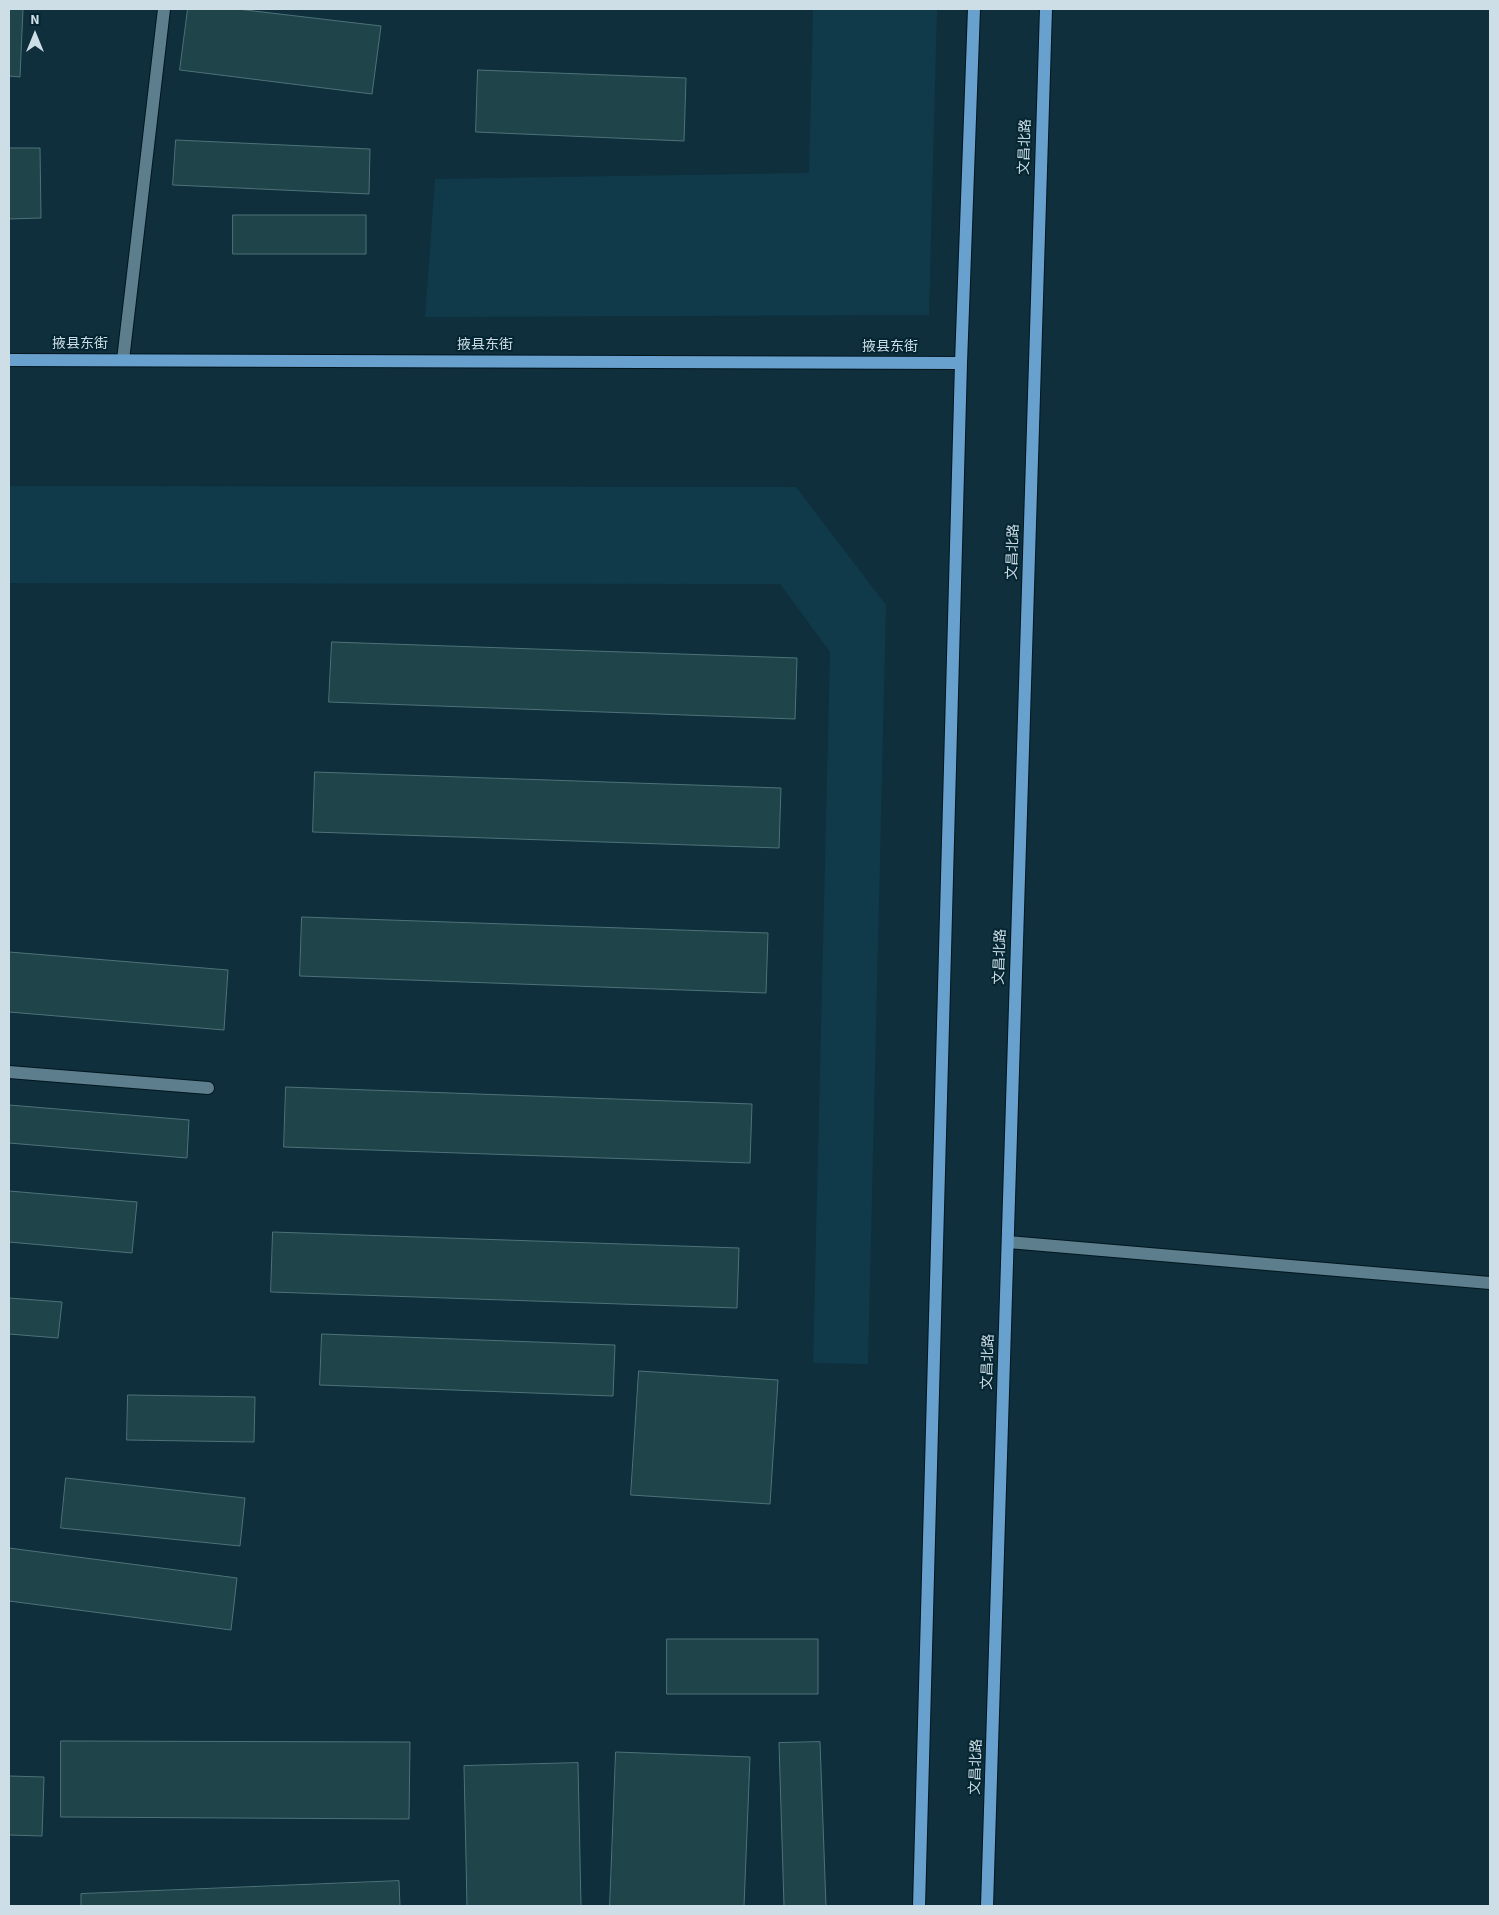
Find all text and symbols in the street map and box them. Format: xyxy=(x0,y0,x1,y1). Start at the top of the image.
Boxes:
north arrow xyxy=(10,10,60,60)
text: N xyxy=(30,10,40,30)
street label: 文昌北路 xyxy=(1017,119,1035,175)
street label: 掖县东街 xyxy=(52,337,108,353)
street label: 掖县东街 xyxy=(457,338,513,354)
street label: 掖县东街 xyxy=(862,340,918,356)
street label: 文昌北路 xyxy=(1005,524,1023,580)
street label: 文昌北路 xyxy=(992,929,1010,985)
street label: 文昌北路 xyxy=(980,1334,998,1390)
street label: 文昌北路 xyxy=(968,1739,986,1795)

